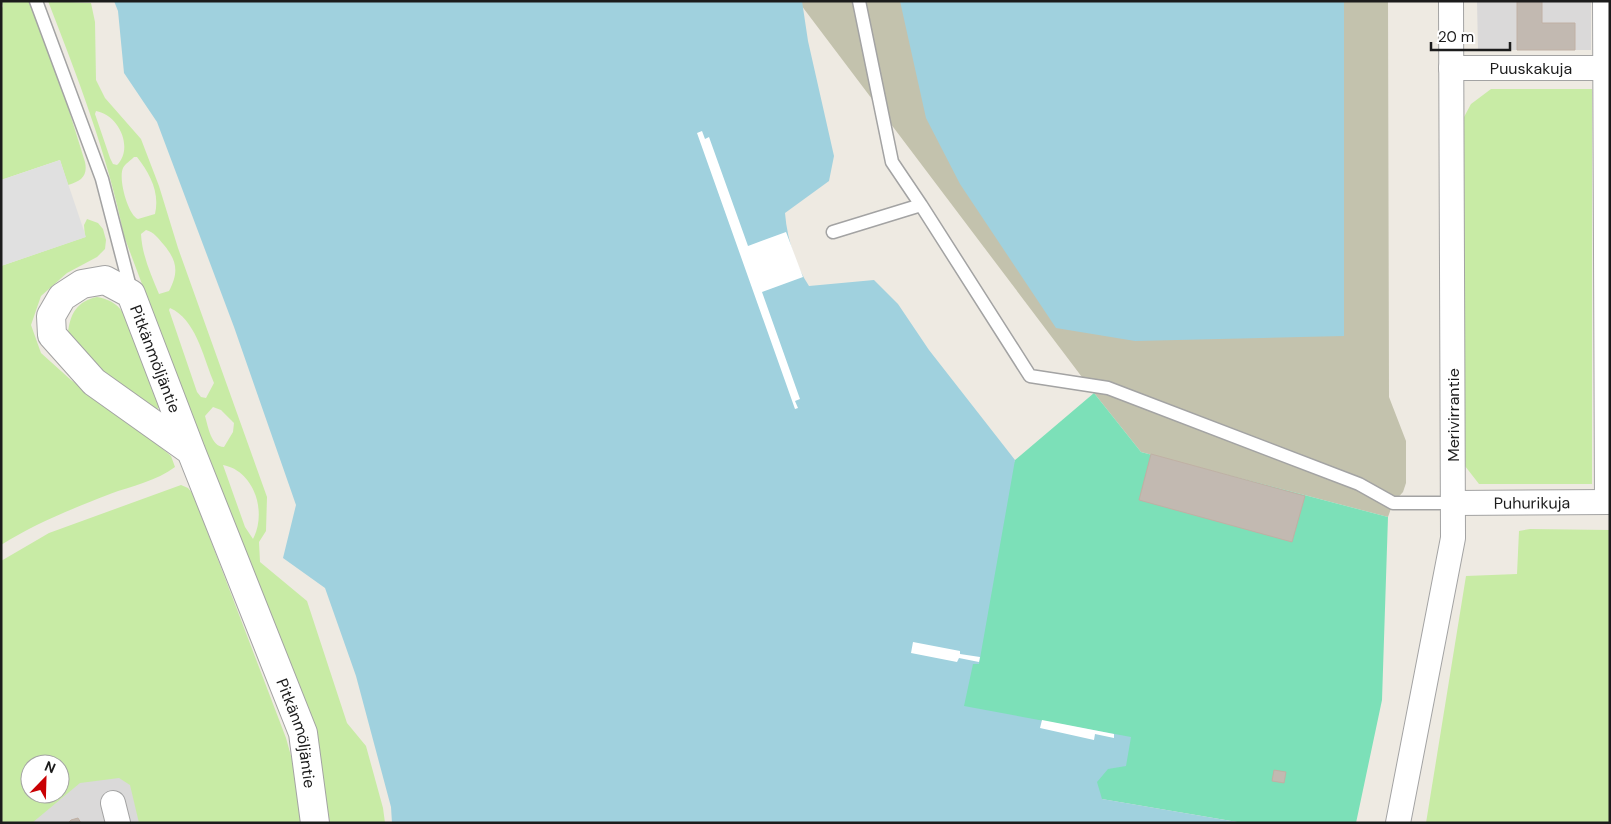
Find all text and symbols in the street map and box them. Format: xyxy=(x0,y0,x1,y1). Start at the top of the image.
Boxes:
scale bar xyxy=(1431,20,1510,52)
text: 20 m xyxy=(1438,27,1474,47)
street label: Puuskakuja xyxy=(1490,58,1572,79)
street label: Pitkänmöljäntie xyxy=(125,302,185,416)
street label: Merivirrantie xyxy=(1443,368,1464,462)
street label: Puhurikuja xyxy=(1494,492,1570,514)
street label: Pitkänmöljäntie xyxy=(271,675,320,790)
north arrow xyxy=(20,754,70,804)
text: N xyxy=(42,757,58,777)

